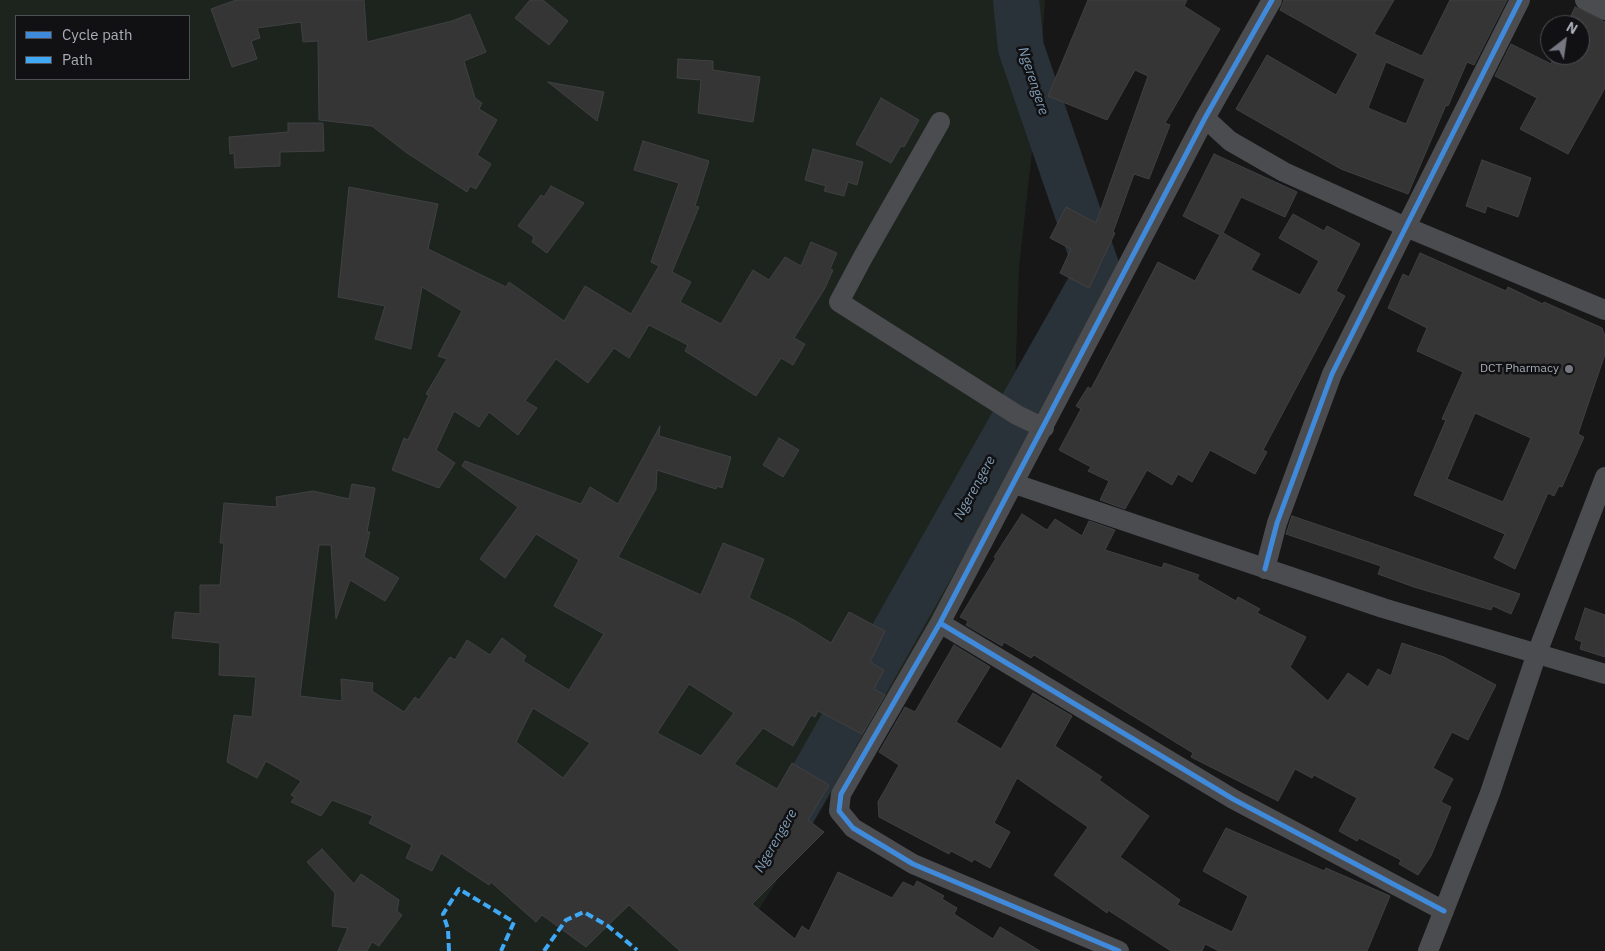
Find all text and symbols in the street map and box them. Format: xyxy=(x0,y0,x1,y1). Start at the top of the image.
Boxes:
legend xyxy=(15,15,190,80)
north arrow xyxy=(1540,15,1590,65)
text: N xyxy=(1563,18,1581,38)
text: Cycle path xyxy=(62,25,133,44)
water label: Ngerengere xyxy=(1014,45,1052,117)
text: Path xyxy=(62,50,93,69)
place label: DCT Pharmacy xyxy=(1480,362,1559,376)
marker: DCT Pharmacy xyxy=(1563,363,1575,375)
water label: Ngerengere xyxy=(951,453,999,523)
water label: Ngerengere xyxy=(751,806,801,876)

